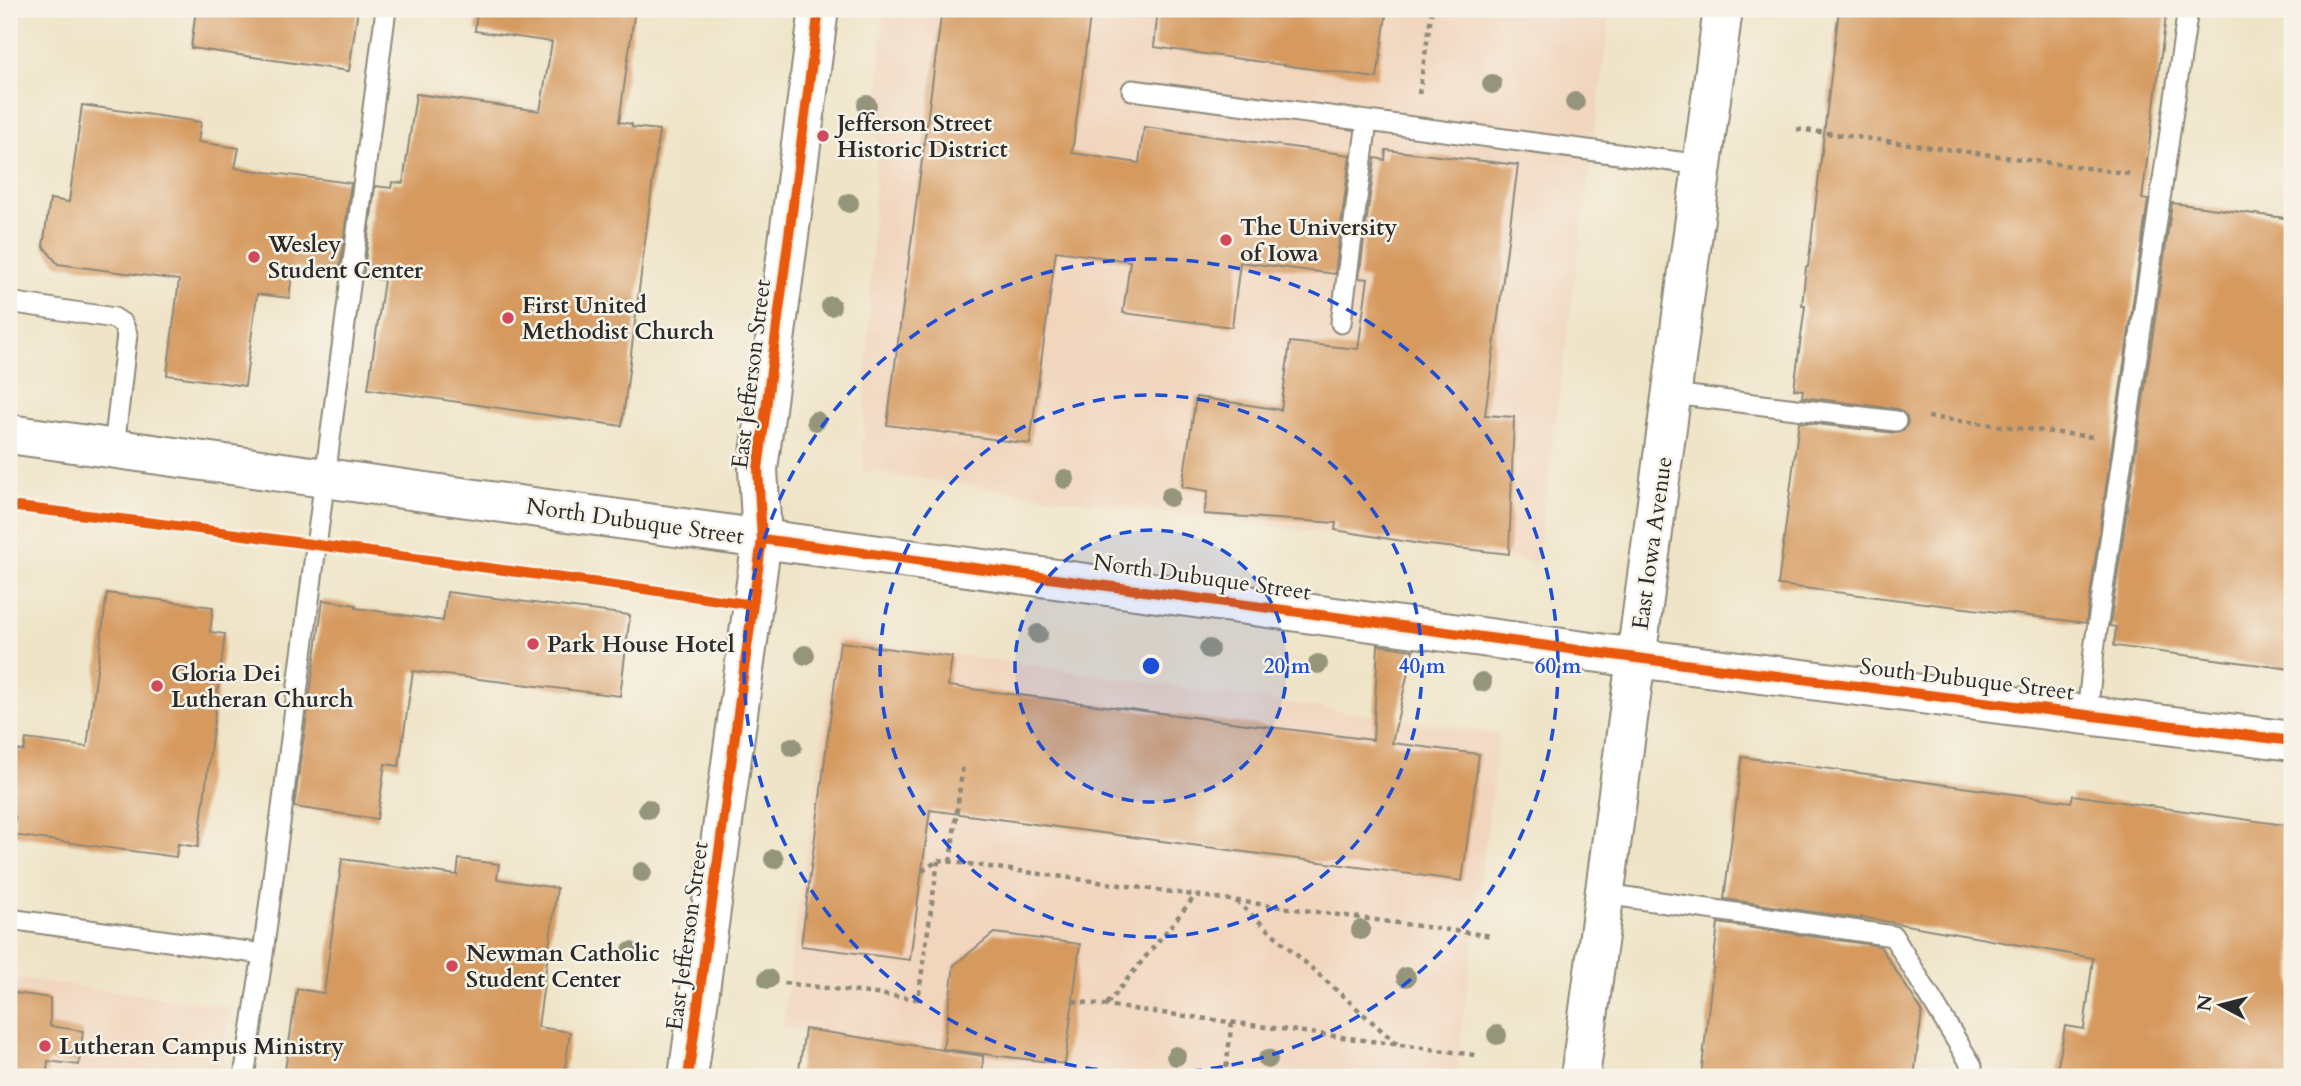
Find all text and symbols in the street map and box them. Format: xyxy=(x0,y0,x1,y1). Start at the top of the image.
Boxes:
place label: Jefferson Street Historic District xyxy=(834,108,1008,165)
marker: Jefferson Street Historic District xyxy=(815,128,831,144)
place label: The University of Iowa xyxy=(1240,212,1397,269)
place label: Wesley Student Center xyxy=(267,229,424,286)
marker: The University of Iowa xyxy=(1218,232,1234,248)
marker: Wesley Student Center xyxy=(246,249,262,265)
street label: East Jefferson Street xyxy=(724,277,778,471)
place label: First United Methodist Church xyxy=(522,290,714,347)
marker: First United Methodist Church xyxy=(500,310,516,326)
street label: East Iowa Avenue xyxy=(1624,454,1680,632)
street label: North Dubuque Street xyxy=(524,490,746,552)
street label: North Dubuque Street xyxy=(1091,546,1313,608)
place label: Park House Hotel xyxy=(547,629,735,660)
marker: Park House Hotel xyxy=(525,636,541,652)
street label: South Dubuque Street xyxy=(1858,650,2076,708)
text: 20 m xyxy=(1264,652,1311,681)
text: 40 m xyxy=(1399,652,1446,681)
text: 60 m xyxy=(1535,652,1582,681)
centre of rings xyxy=(1139,654,1163,678)
place label: Gloria Dei Lutheran Church xyxy=(171,658,354,715)
marker: Gloria Dei Lutheran Church xyxy=(149,678,165,694)
street label: East Jefferson Street xyxy=(658,839,716,1033)
place label: Newman Catholic Student Center xyxy=(466,938,660,995)
marker: Newman Catholic Student Center xyxy=(444,958,460,974)
north arrow xyxy=(2186,970,2256,1040)
text: N xyxy=(2191,993,2219,1013)
place label: Lutheran Campus Ministry xyxy=(59,1031,344,1062)
marker: Lutheran Campus Ministry xyxy=(37,1038,53,1054)

